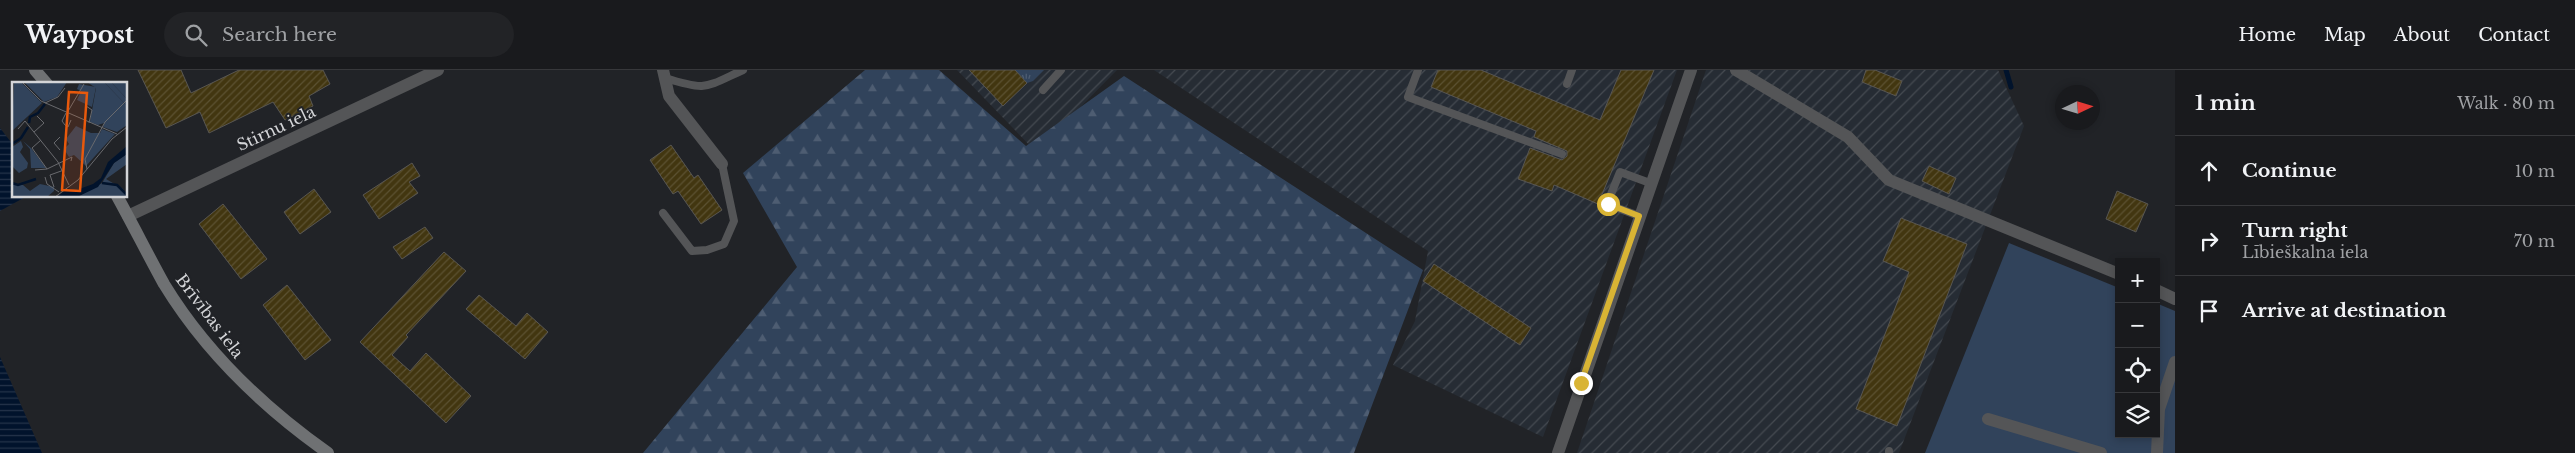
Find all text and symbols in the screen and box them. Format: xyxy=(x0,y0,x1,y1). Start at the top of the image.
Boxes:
search box xyxy=(164,12,514,57)
text: Waypost xyxy=(25,20,134,49)
icon: search xyxy=(182,21,210,49)
text: Search here xyxy=(222,23,337,46)
text: Home xyxy=(2238,24,2296,46)
text: Map xyxy=(2324,24,2366,46)
text: About xyxy=(2394,24,2450,46)
text: Contact xyxy=(2478,24,2550,46)
inset map xyxy=(12,82,128,198)
north arrow xyxy=(2055,85,2100,130)
text: 1 min xyxy=(2195,90,2256,116)
text: Walk · 80 m xyxy=(2457,93,2555,113)
street label: Stirnu iela xyxy=(234,101,319,155)
icon: ahead xyxy=(2195,157,2223,185)
text: Continue xyxy=(2242,159,2337,182)
text: 10 m xyxy=(2515,161,2555,181)
route start xyxy=(1597,193,1620,216)
text: Turn right xyxy=(2242,219,2348,242)
icon: right xyxy=(2195,227,2223,255)
text: 70 m xyxy=(2514,231,2555,251)
text: Lībieškalna iela xyxy=(2242,242,2368,262)
map controls xyxy=(2115,258,2160,438)
button: + xyxy=(2115,258,2160,303)
street label: Brīvības iela xyxy=(172,270,248,362)
icon: arrive xyxy=(2195,297,2223,325)
text: Arrive at destination xyxy=(2242,299,2446,322)
button: − xyxy=(2115,303,2160,348)
button: locate xyxy=(2115,348,2160,393)
route end xyxy=(1570,372,1593,395)
button: layers xyxy=(2115,393,2160,438)

